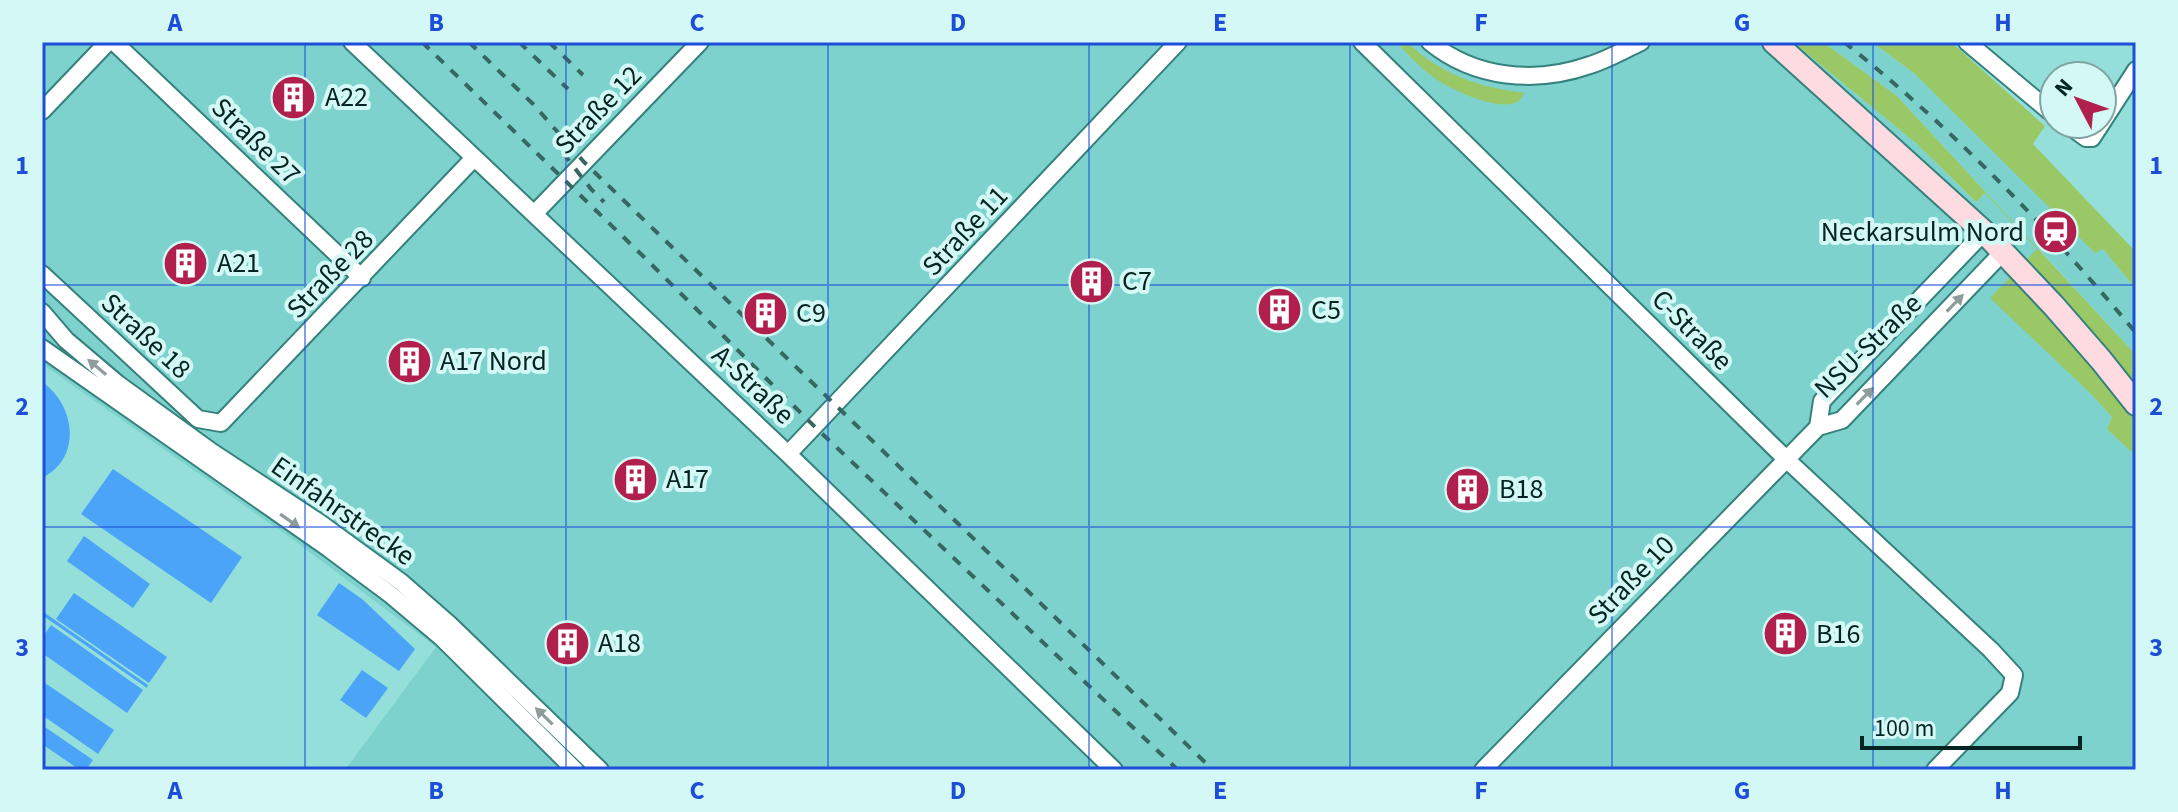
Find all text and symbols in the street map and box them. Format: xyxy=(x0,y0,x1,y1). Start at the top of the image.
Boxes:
text: A xyxy=(167,4,184,41)
text: B xyxy=(428,4,444,41)
text: C xyxy=(689,4,705,41)
text: D xyxy=(950,4,966,41)
text: E xyxy=(1213,4,1227,41)
text: F xyxy=(1474,4,1488,41)
text: G xyxy=(1734,4,1750,41)
text: H xyxy=(1994,4,2012,41)
street label: Straße 12 xyxy=(545,56,651,164)
north arrow xyxy=(2038,60,2118,140)
text: N xyxy=(2047,72,2081,104)
building icon: A22 xyxy=(270,73,318,121)
place label: A22 xyxy=(325,77,368,117)
street label: Straße 27 xyxy=(202,88,310,194)
text: 1 xyxy=(15,147,29,184)
text: 1 xyxy=(2149,147,2163,184)
street label: Straße 11 xyxy=(913,177,1017,285)
station icon: Neckarsulm Nord xyxy=(2031,208,2079,256)
place label: Neckarsulm Nord xyxy=(1821,212,2024,252)
street label: Straße 28 xyxy=(277,220,383,328)
building icon: A21 xyxy=(162,239,210,287)
place label: A21 xyxy=(217,243,260,283)
building icon: C7 xyxy=(1067,257,1115,305)
place label: C7 xyxy=(1122,261,1152,301)
street label: C-Straße xyxy=(1642,280,1742,380)
street label: Straße 18 xyxy=(92,284,200,388)
street label: NSU-Straße xyxy=(1805,284,1931,408)
building icon: C5 xyxy=(1256,286,1304,334)
building icon: C9 xyxy=(741,289,789,337)
place label: C5 xyxy=(1311,290,1341,330)
place label: C9 xyxy=(796,293,826,333)
one-way arrow xyxy=(1946,293,1964,312)
street label: A-Straße xyxy=(703,336,803,434)
building icon: A17 Nord xyxy=(385,337,433,385)
place label: A17 Nord xyxy=(440,341,547,381)
one-way arrow xyxy=(88,359,108,376)
one-way arrow xyxy=(1856,387,1874,406)
text: 2 xyxy=(15,388,29,425)
text: 2 xyxy=(2149,388,2163,425)
street label: Einfahrstrecke xyxy=(263,447,423,575)
building icon: A17 xyxy=(611,455,659,503)
place label: A17 xyxy=(666,459,709,499)
building icon: B18 xyxy=(1444,465,1492,513)
place label: B18 xyxy=(1499,469,1543,509)
one-way arrow xyxy=(279,513,300,528)
street label: Straße 10 xyxy=(1578,526,1684,634)
building icon: B16 xyxy=(1761,610,1809,658)
place label: B16 xyxy=(1816,614,1860,654)
building icon: A18 xyxy=(543,619,591,667)
place label: A18 xyxy=(598,623,641,663)
text: 3 xyxy=(15,629,29,666)
text: 3 xyxy=(2149,629,2163,666)
scale bar xyxy=(1862,700,2080,750)
one-way arrow xyxy=(535,707,554,725)
text: 100 m xyxy=(1874,711,1934,746)
text: A xyxy=(167,772,184,809)
text: B xyxy=(428,772,444,809)
text: C xyxy=(689,772,705,809)
text: D xyxy=(950,772,966,809)
text: E xyxy=(1213,772,1227,809)
text: F xyxy=(1474,772,1488,809)
text: G xyxy=(1734,772,1750,809)
text: H xyxy=(1994,772,2012,809)

